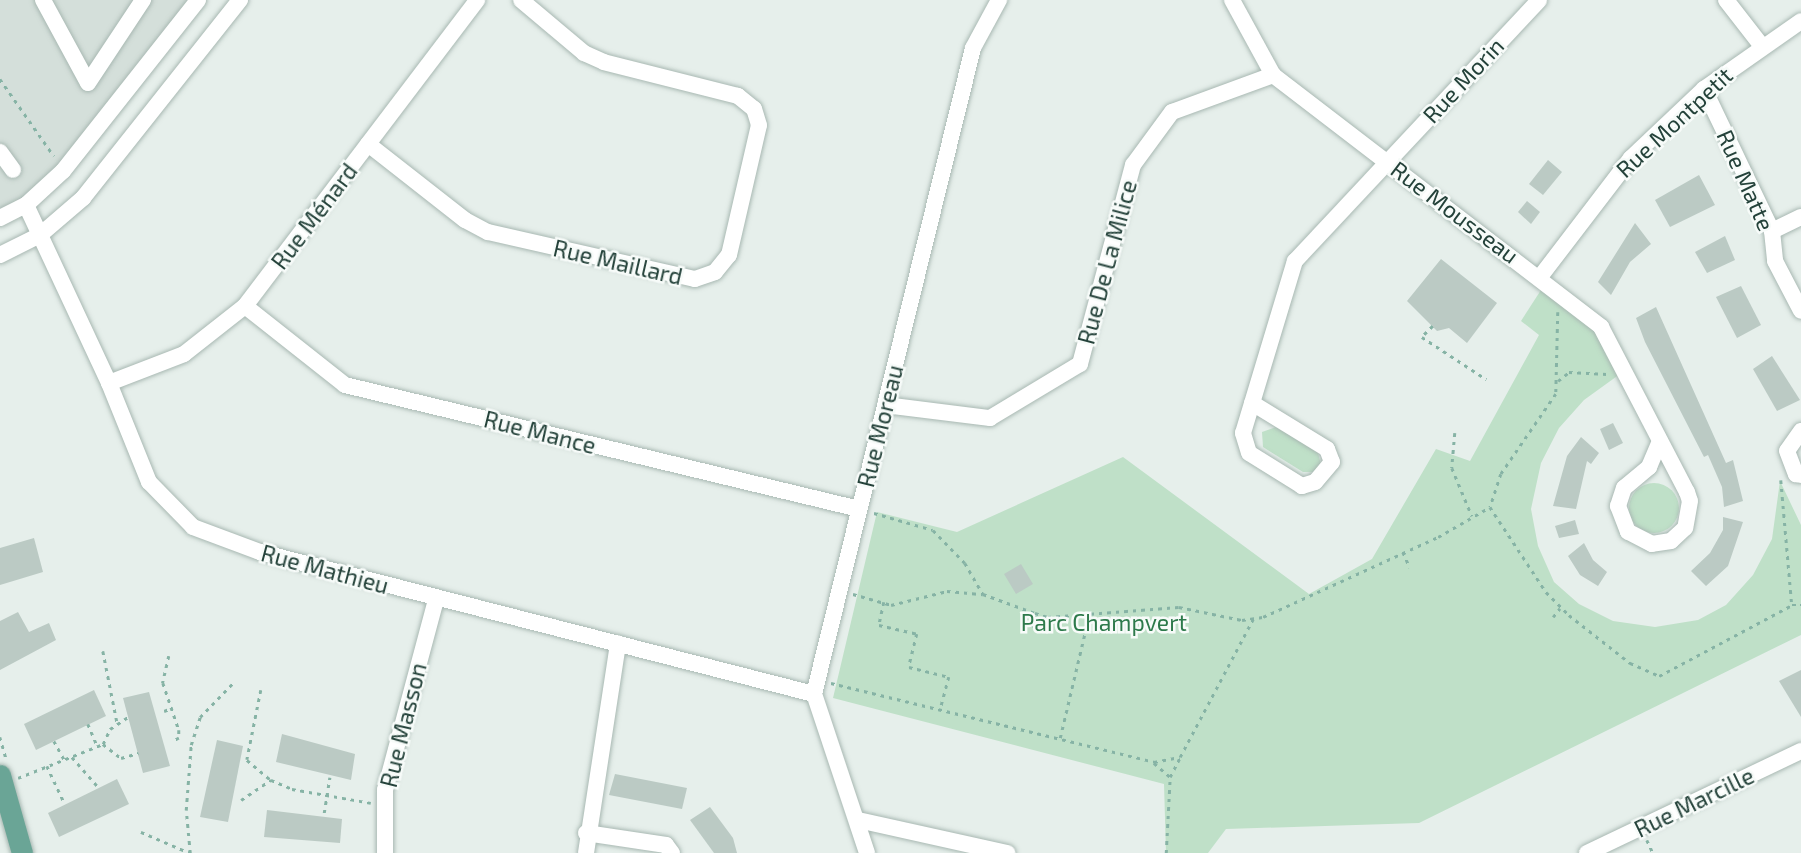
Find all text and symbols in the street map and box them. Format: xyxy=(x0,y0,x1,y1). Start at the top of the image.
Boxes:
street label: Rue Morin xyxy=(1417,32,1509,128)
street label: Rue Montpetit xyxy=(1610,61,1738,183)
street label: Rue Matte xyxy=(1712,125,1780,235)
street label: Rue Mousseau xyxy=(1386,155,1524,269)
street label: Rue Ménard xyxy=(265,158,363,274)
street label: Rue De La Milice xyxy=(1072,177,1142,347)
street label: Rue Maillard xyxy=(551,234,685,290)
street label: Rue Moreau xyxy=(851,362,909,490)
street label: Rue Mance xyxy=(481,405,599,459)
street label: Rue Mathieu xyxy=(258,539,392,599)
park label: Parc Champvert xyxy=(1021,608,1187,636)
street label: Rue Masson xyxy=(374,660,432,790)
street label: Rue Marcille xyxy=(1630,761,1758,843)

